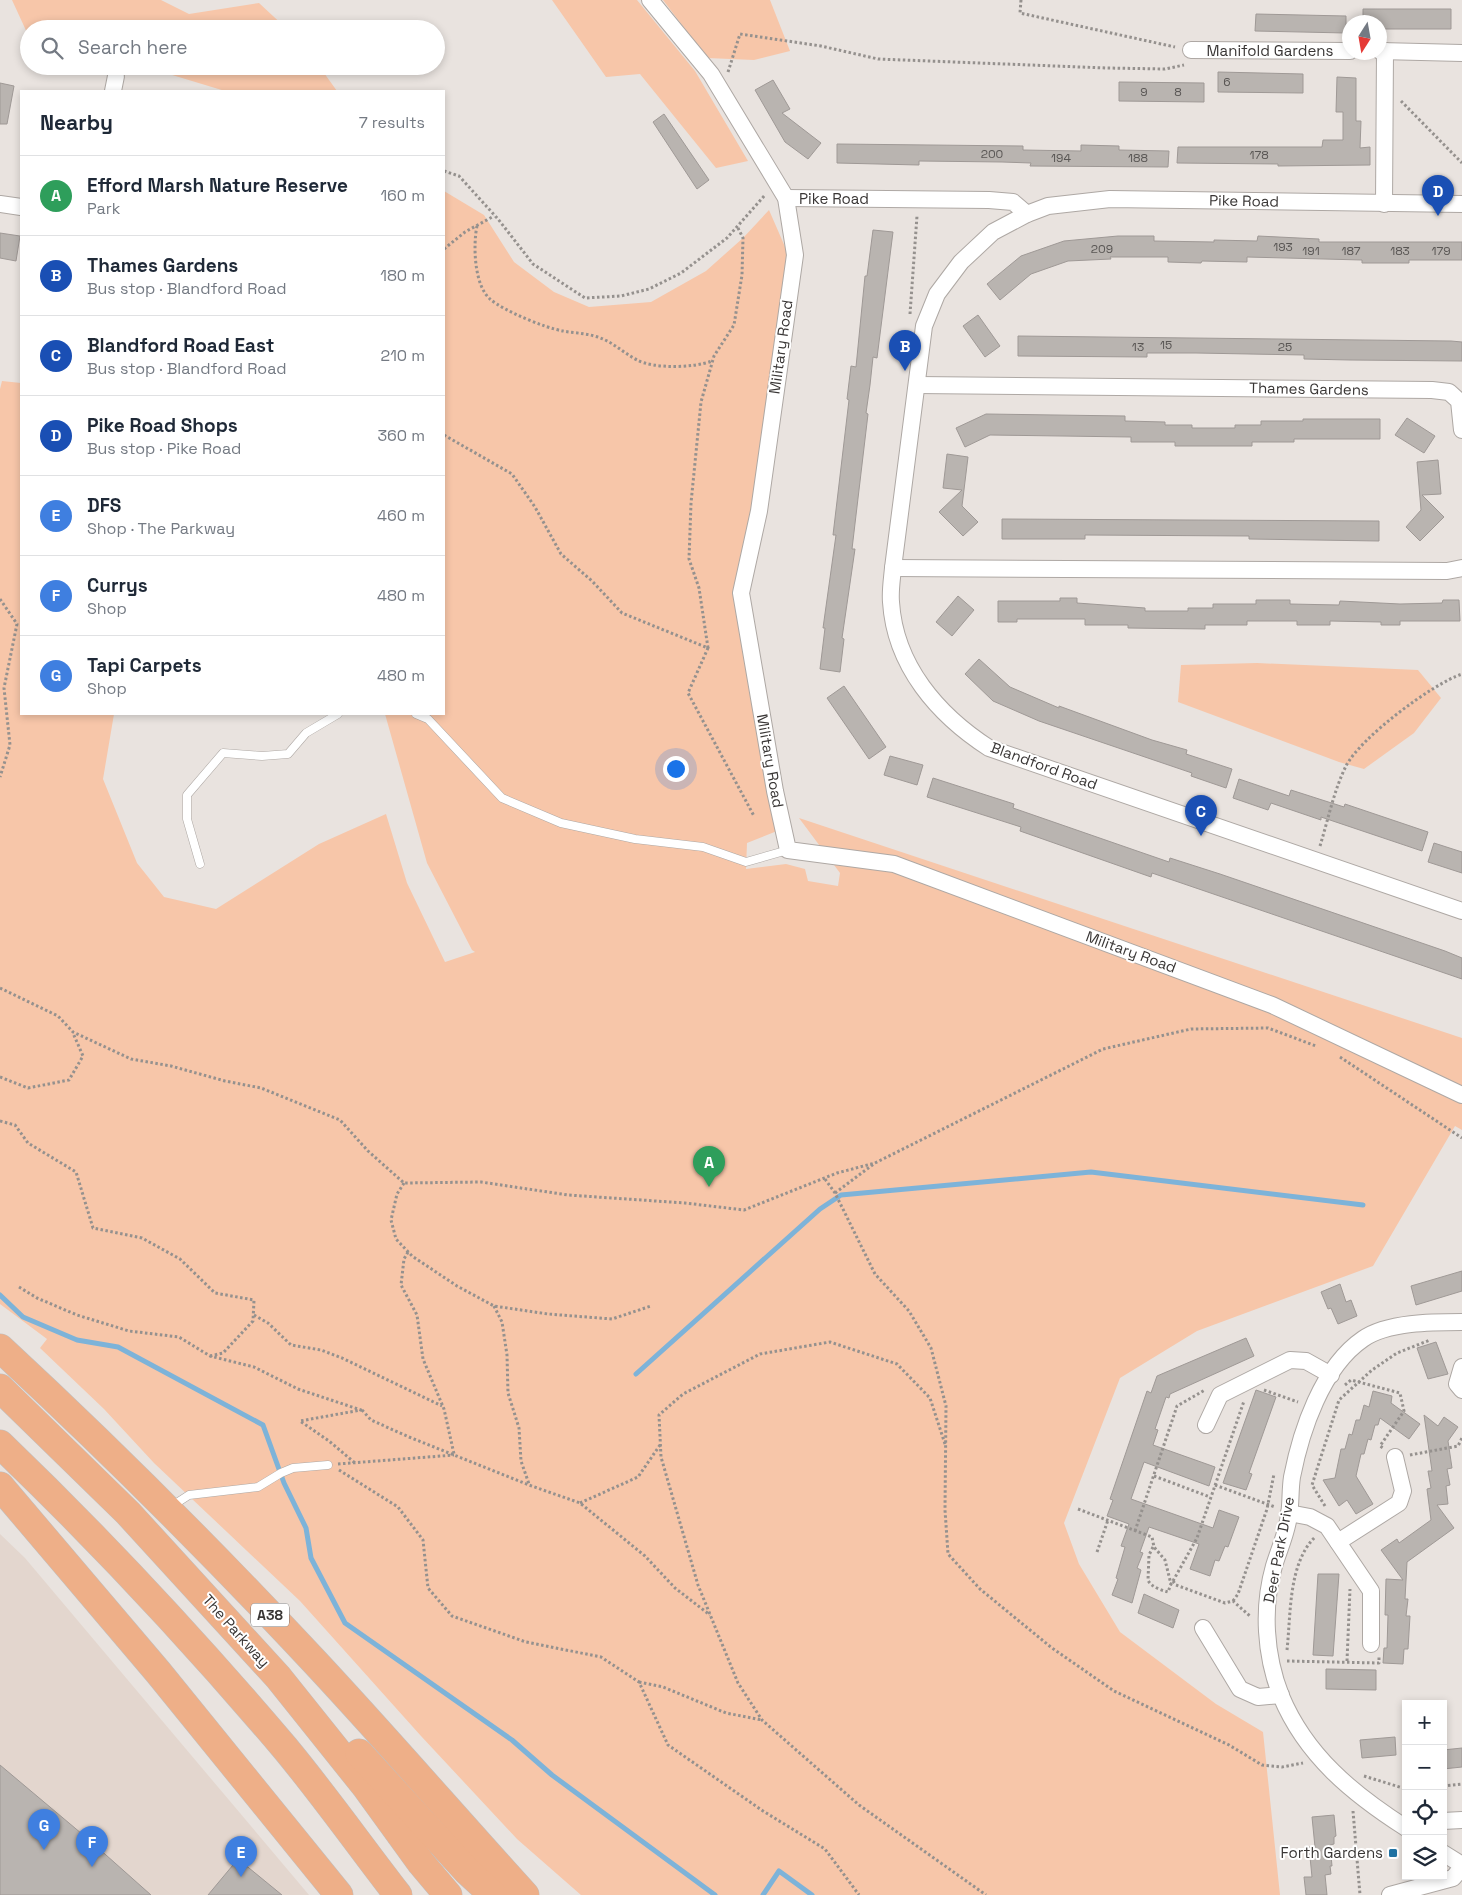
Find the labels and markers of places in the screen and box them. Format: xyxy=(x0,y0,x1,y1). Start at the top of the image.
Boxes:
pin: D xyxy=(1422,175,1454,216)
pin: B xyxy=(889,330,921,371)
pin: C xyxy=(1185,795,1217,836)
pin: A xyxy=(693,1146,725,1187)
pin: G xyxy=(28,1809,60,1850)
pin: F xyxy=(76,1826,108,1867)
pin: E xyxy=(225,1836,257,1877)
place label: Forth Gardens xyxy=(1281,1843,1383,1862)
marker: Forth Gardens xyxy=(1387,1847,1399,1859)

